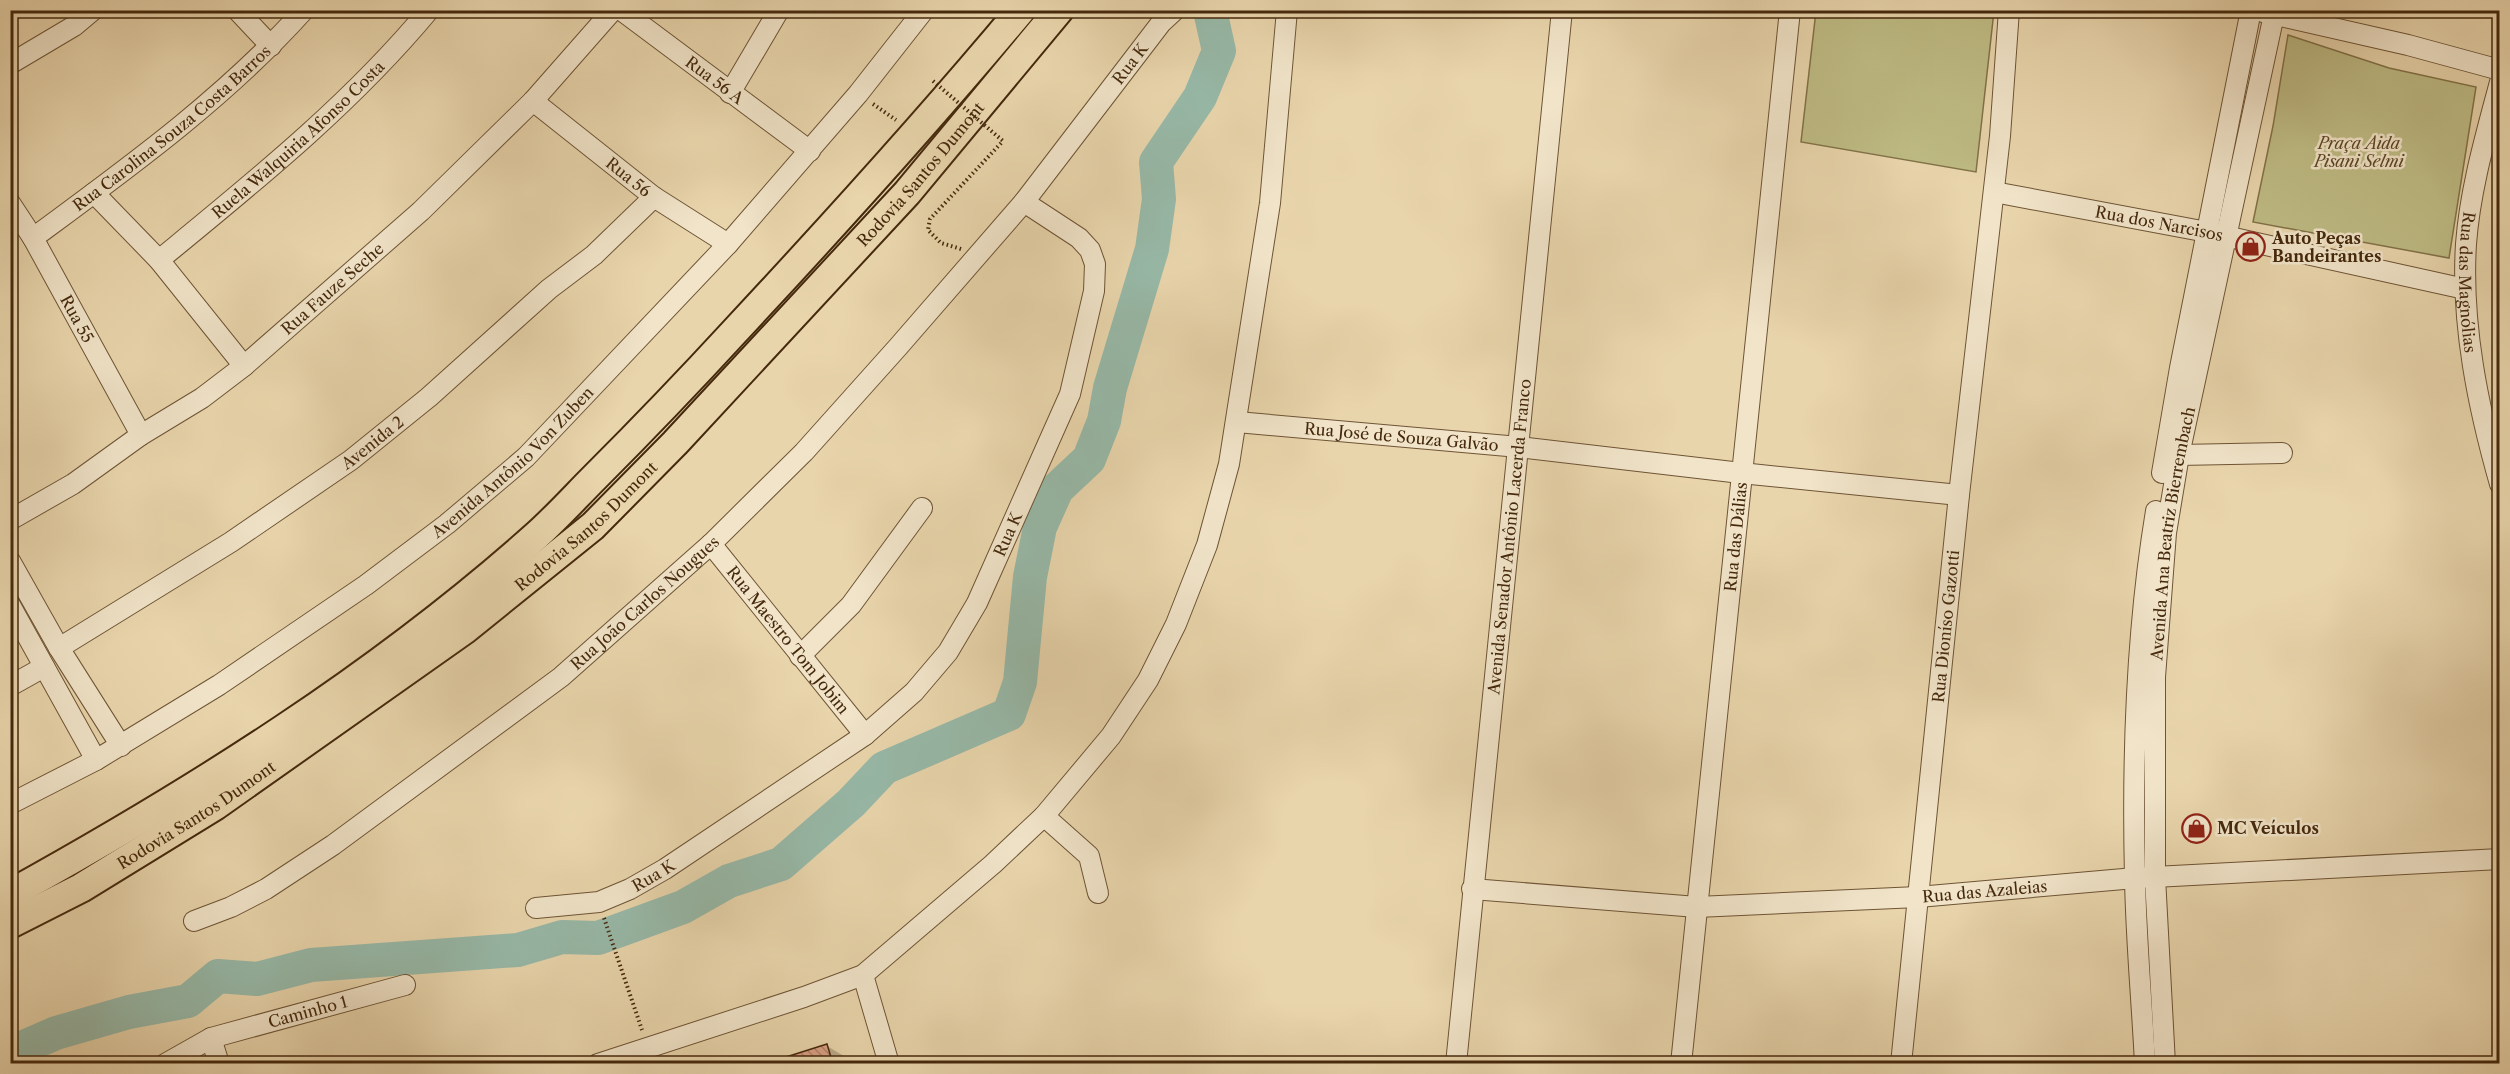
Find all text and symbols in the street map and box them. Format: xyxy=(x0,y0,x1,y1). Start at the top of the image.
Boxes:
street label: Rua K xyxy=(1108,39,1152,88)
street label: Rua Carolina Souza Costa Barros xyxy=(69,41,275,215)
street label: Rua 56 A xyxy=(682,52,749,109)
street label: Ruela Walquiria Afonso Costa xyxy=(208,56,389,223)
street label: Rodovia Santos Dumont xyxy=(853,98,989,251)
park label: Praça Aida Pisani Selmi xyxy=(2312,133,2405,171)
street label: Rua 56 xyxy=(602,153,655,201)
street label: Rua dos Narcisos xyxy=(2094,201,2225,245)
street label: Rua das Magnólias xyxy=(2455,210,2481,354)
place label: Auto Peças Bandeirantes xyxy=(2271,228,2381,266)
shop icon: Auto Peças Bandeirantes xyxy=(2235,231,2267,263)
street label: Rua Fauze Seche xyxy=(277,238,388,339)
street label: Rua 55 xyxy=(56,291,98,346)
street label: Avenida Senador Antônio Lacerda Franco xyxy=(1483,378,1535,696)
street label: Avenida Antônio Von Zuben xyxy=(427,382,598,543)
street label: Avenida Ana Beatriz Bierrembach xyxy=(2146,405,2199,662)
street label: Avenida 2 xyxy=(337,411,408,474)
street label: Rua José de Souza Galvão xyxy=(1303,418,1500,455)
street label: Rodovia Santos Dumont xyxy=(511,457,661,595)
street label: Rua das Dálias xyxy=(1720,481,1751,593)
street label: Rua K xyxy=(989,508,1026,559)
street label: Rua João Carlos Nougues xyxy=(566,532,723,674)
street label: Rua Dioníso Gazotti xyxy=(1928,549,1963,704)
street label: Rua Maestro Tom Jobim xyxy=(723,562,854,718)
street label: Rodovia Santos Dumont xyxy=(113,756,279,873)
shop icon: MC Veículos xyxy=(2180,812,2212,844)
place label: MC Veículos xyxy=(2217,818,2319,838)
street label: Rua K xyxy=(628,855,679,896)
street label: Rua das Azaleias xyxy=(1921,876,2048,907)
street label: Caminho 1 xyxy=(266,991,350,1032)

